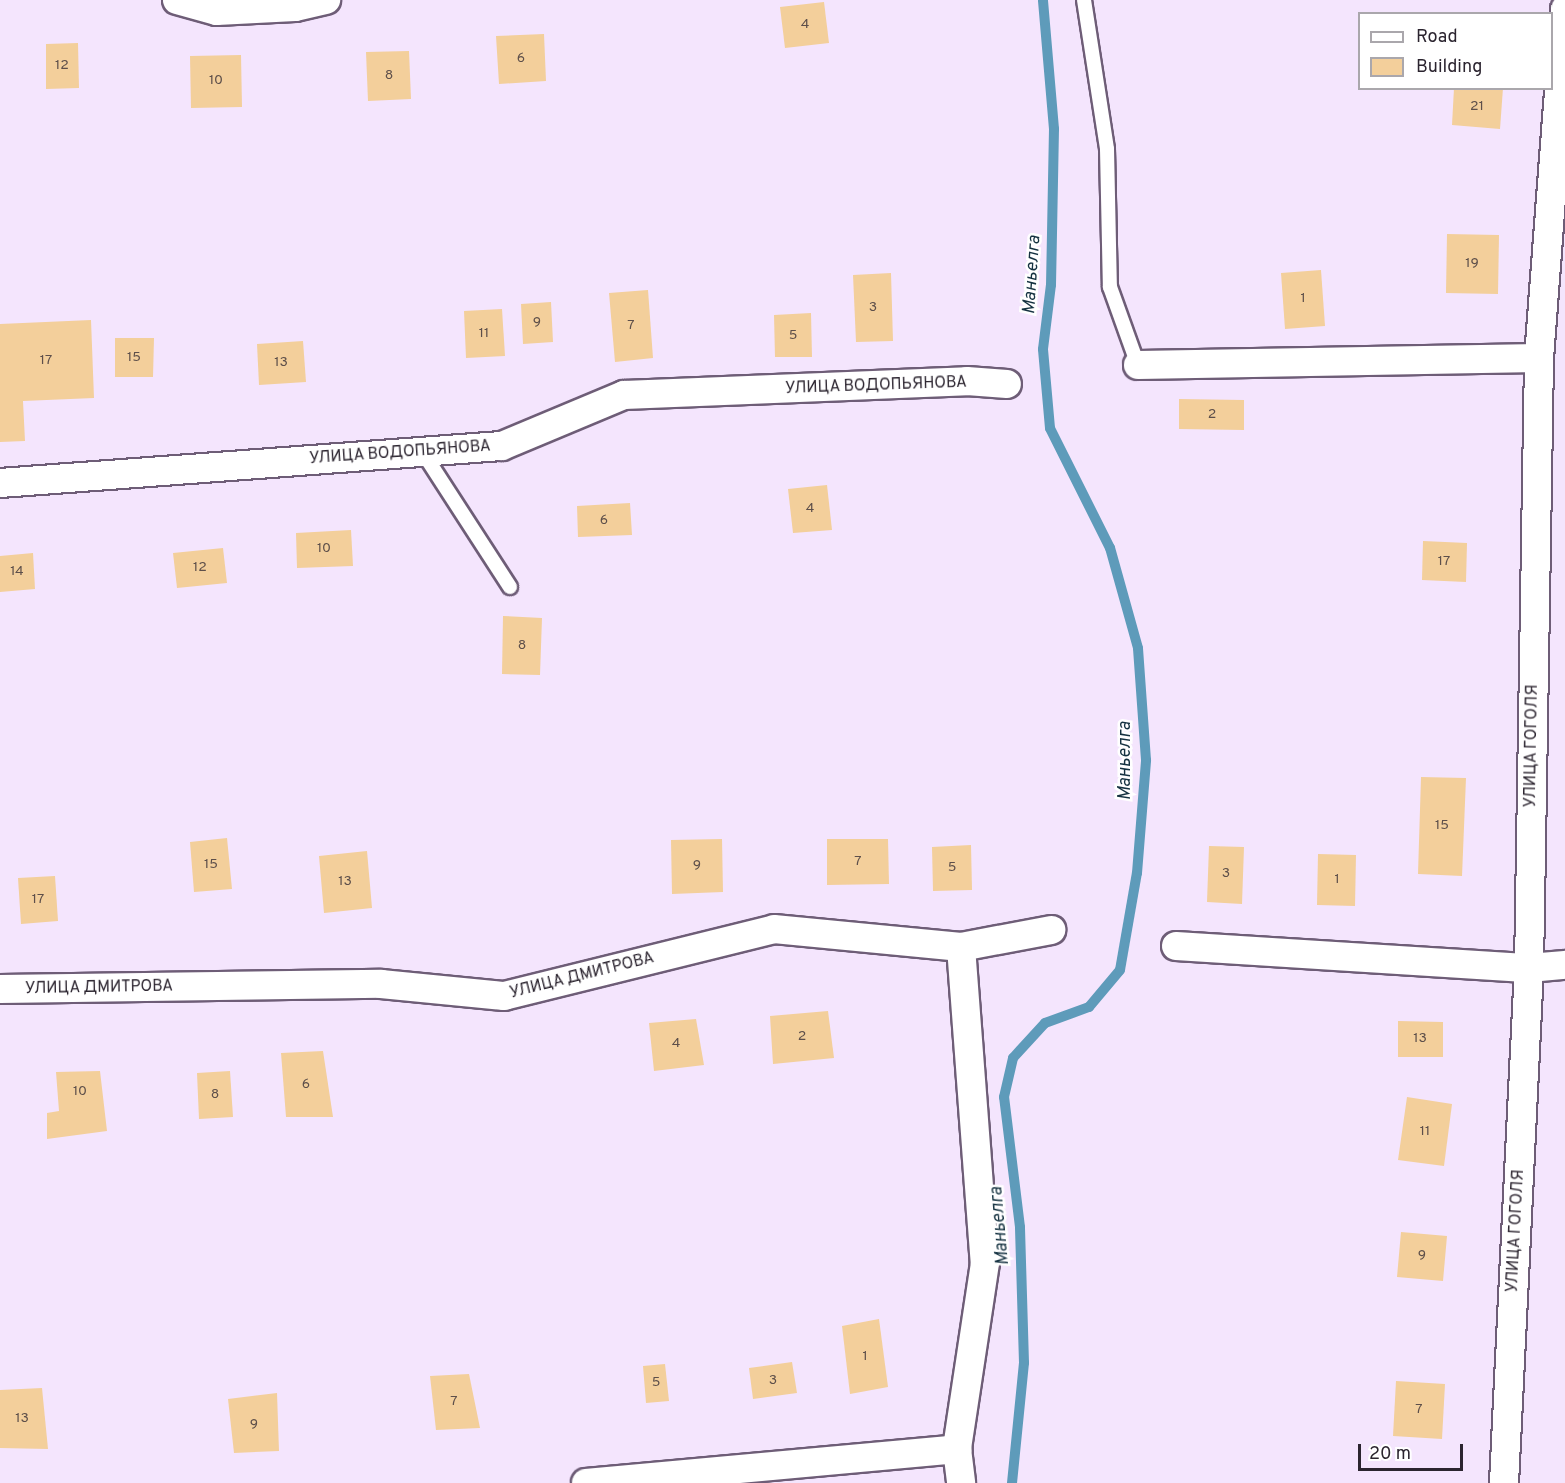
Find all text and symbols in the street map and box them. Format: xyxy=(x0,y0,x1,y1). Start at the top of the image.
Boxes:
legend xyxy=(1358,12,1553,90)
house number: 4 xyxy=(801,17,809,33)
text: Road xyxy=(1416,26,1458,49)
house number: 6 xyxy=(517,51,525,67)
text: Building xyxy=(1416,56,1482,79)
house number: 12 xyxy=(55,58,69,74)
house number: 8 xyxy=(385,68,393,84)
house number: 10 xyxy=(209,73,223,89)
house number: 21 xyxy=(1470,99,1484,115)
water label: Маньелга xyxy=(1019,235,1047,315)
house number: 19 xyxy=(1465,256,1479,272)
house number: 1 xyxy=(1300,291,1306,307)
house number: 3 xyxy=(869,300,877,316)
house number: 9 xyxy=(533,315,541,331)
house number: 7 xyxy=(627,318,635,334)
house number: 11 xyxy=(479,326,489,342)
house number: 5 xyxy=(789,328,797,344)
house number: 15 xyxy=(127,350,141,366)
house number: 17 xyxy=(40,353,52,369)
house number: 13 xyxy=(274,355,288,371)
street label: УЛИЦА ВОДОПЬЯНОВА xyxy=(784,373,968,399)
house number: 2 xyxy=(1208,407,1216,423)
street label: УЛИЦА ВОДОПЬЯНОВА xyxy=(308,437,492,469)
house number: 4 xyxy=(806,501,814,517)
house number: 6 xyxy=(600,513,608,529)
house number: 10 xyxy=(317,541,331,557)
house number: 17 xyxy=(1438,554,1450,570)
house number: 12 xyxy=(193,560,207,576)
house number: 14 xyxy=(10,564,24,580)
house number: 8 xyxy=(518,638,526,654)
street label: УЛИЦА ГОГОЛЯ xyxy=(1521,684,1543,808)
water label: Маньелга xyxy=(1115,721,1137,801)
house number: 15 xyxy=(1435,818,1449,834)
house number: 7 xyxy=(854,854,862,870)
house number: 15 xyxy=(204,857,218,873)
house number: 9 xyxy=(693,858,701,874)
house number: 5 xyxy=(948,860,956,876)
house number: 3 xyxy=(1222,866,1230,882)
house number: 1 xyxy=(1334,872,1340,888)
house number: 13 xyxy=(338,874,352,890)
house number: 17 xyxy=(32,892,44,908)
street label: УЛИЦА ДМИТРОВА xyxy=(508,949,656,1003)
street label: УЛИЦА ДМИТРОВА xyxy=(24,977,174,999)
house number: 2 xyxy=(798,1029,806,1045)
house number: 13 xyxy=(1413,1031,1427,1047)
house number: 4 xyxy=(672,1036,680,1052)
house number: 6 xyxy=(302,1077,310,1093)
house number: 10 xyxy=(73,1084,87,1100)
house number: 8 xyxy=(211,1087,219,1103)
house number: 11 xyxy=(1420,1124,1430,1140)
street label: УЛИЦА ГОГОЛЯ xyxy=(1503,1169,1529,1293)
water label: Маньелга xyxy=(987,1186,1015,1266)
house number: 9 xyxy=(1418,1248,1426,1264)
house number: 1 xyxy=(862,1349,868,1365)
house number: 3 xyxy=(769,1373,777,1389)
house number: 5 xyxy=(652,1375,660,1391)
house number: 7 xyxy=(450,1394,458,1410)
house number: 7 xyxy=(1415,1402,1423,1418)
house number: 13 xyxy=(15,1411,29,1427)
house number: 9 xyxy=(250,1417,258,1433)
scale bar xyxy=(1361,1432,1466,1470)
text: 20 m xyxy=(1369,1443,1411,1466)

